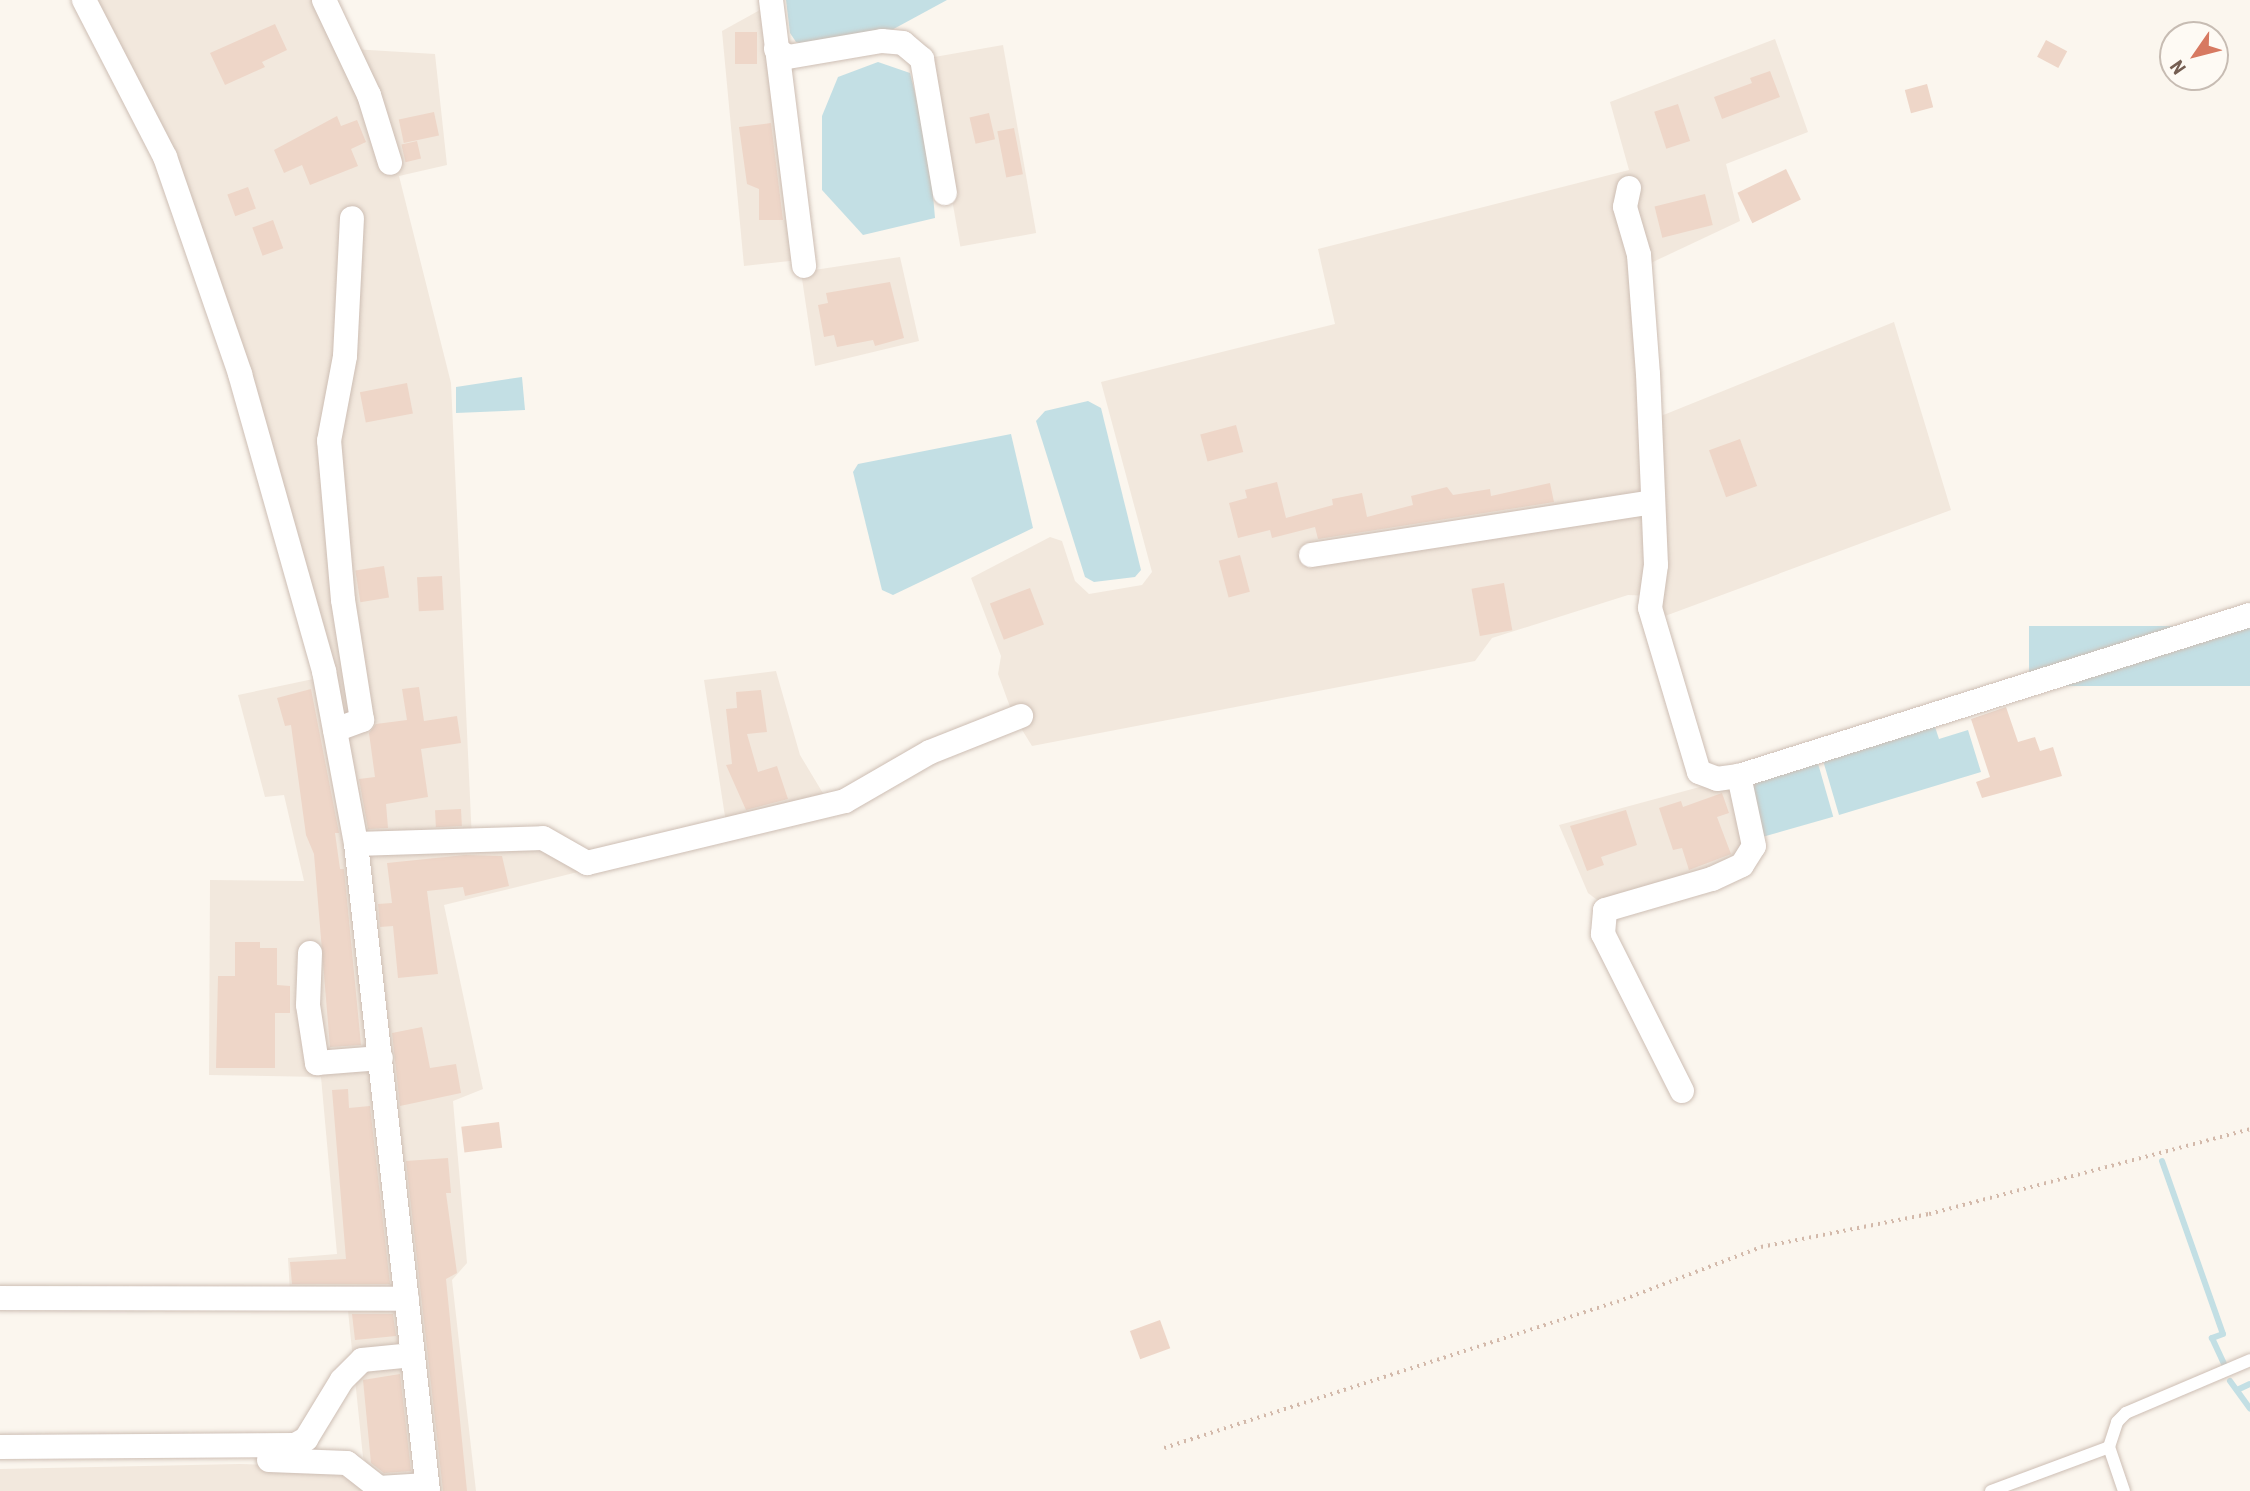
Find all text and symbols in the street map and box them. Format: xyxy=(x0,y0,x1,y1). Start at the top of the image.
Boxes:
north arrow xyxy=(2159,21,2229,91)
text: N xyxy=(2165,56,2191,79)

